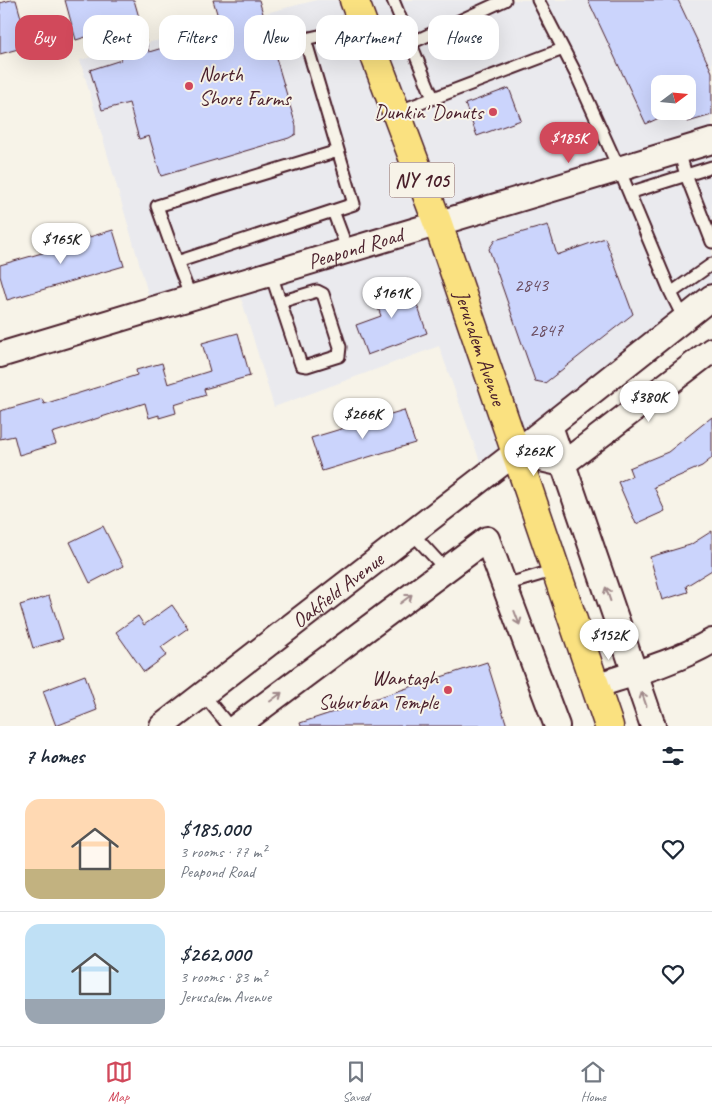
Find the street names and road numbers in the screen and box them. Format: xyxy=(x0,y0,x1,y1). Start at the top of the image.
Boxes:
road number: NY 105 xyxy=(390,162,454,198)
street label: Peapond Road xyxy=(305,221,410,275)
street label: Jerusalem Avenue xyxy=(448,286,512,411)
street label: Oakfield Avenue xyxy=(287,546,390,634)

